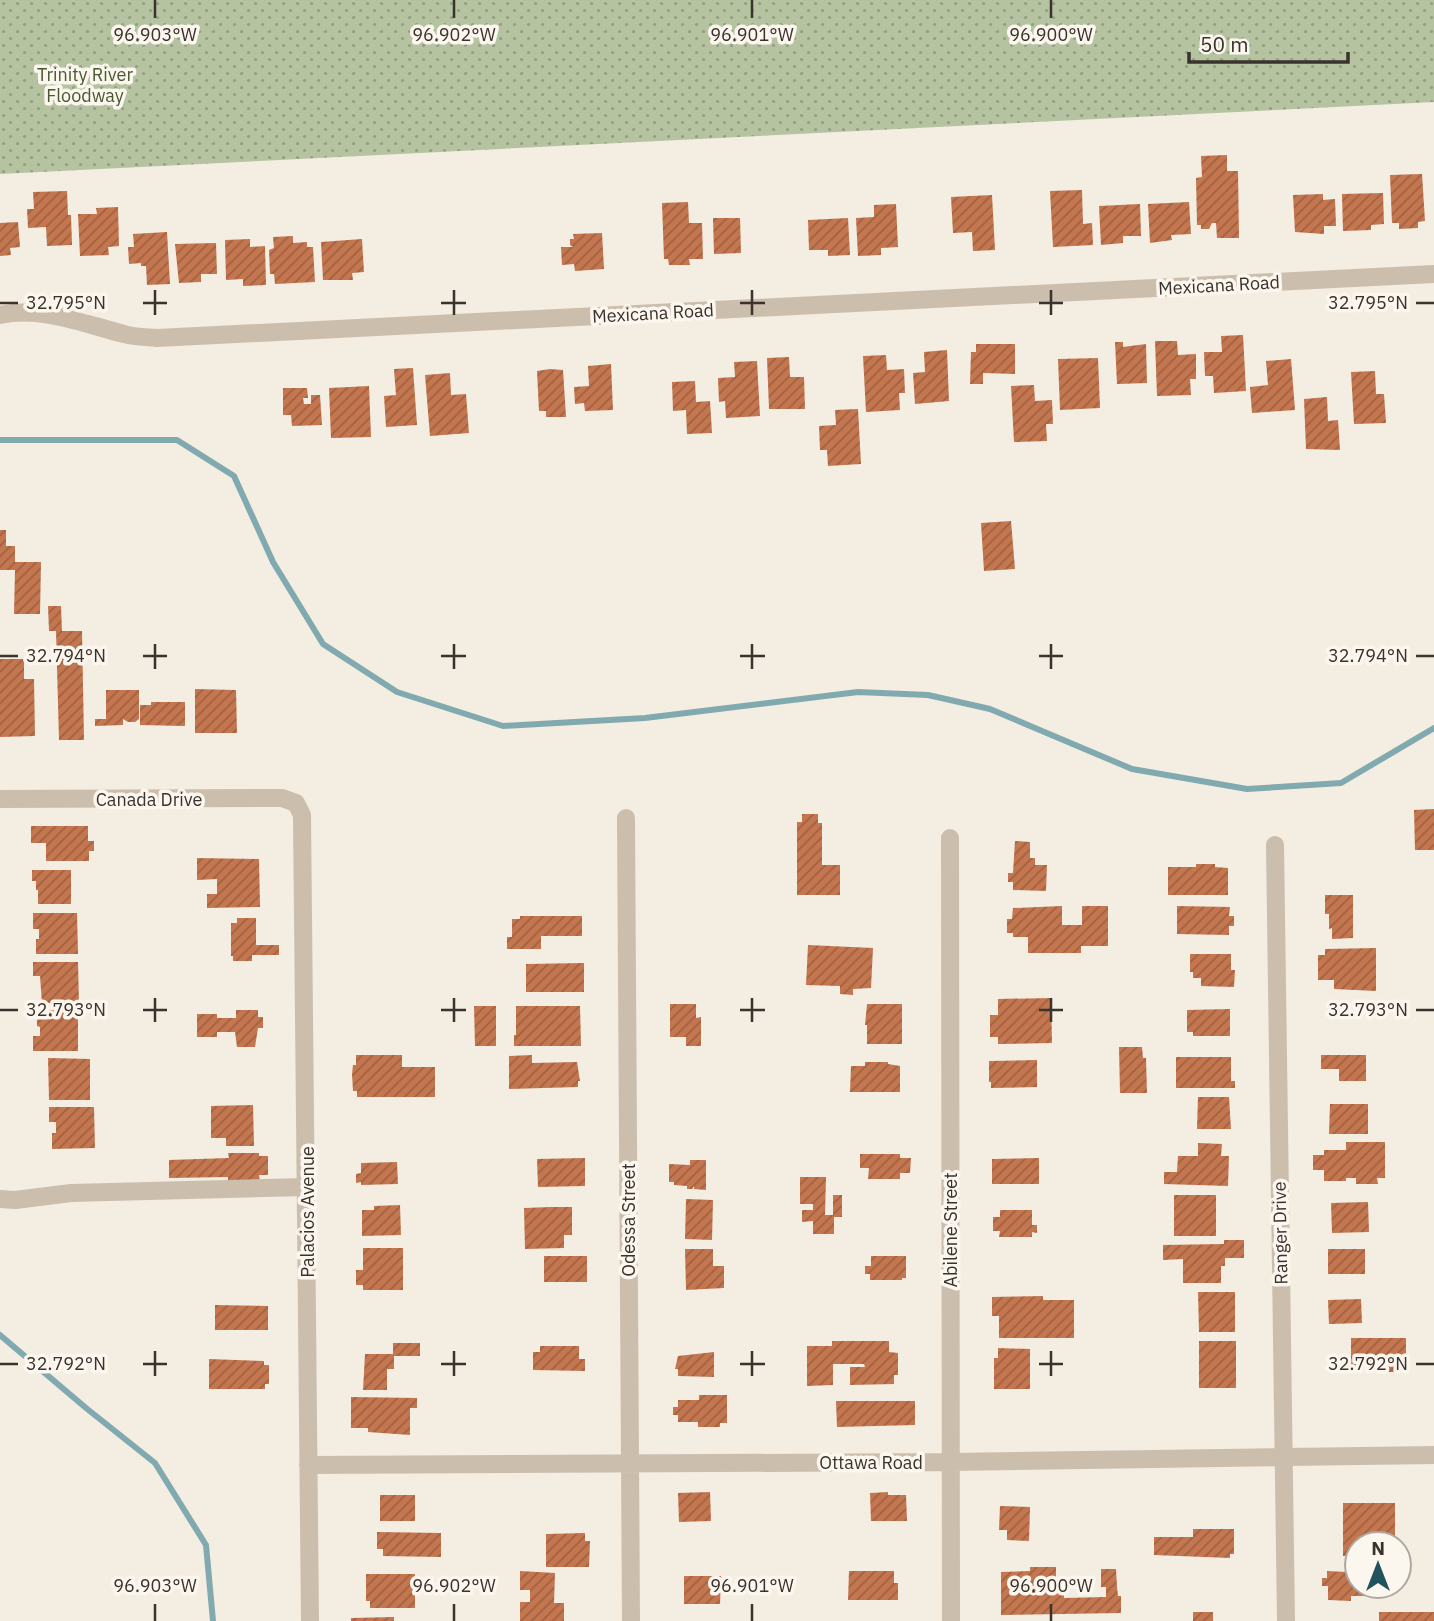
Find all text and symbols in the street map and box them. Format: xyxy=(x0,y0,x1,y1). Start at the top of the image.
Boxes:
scale bar xyxy=(1189,21,1348,65)
text: 96.903°W xyxy=(113,23,197,46)
text: 96.902°W xyxy=(412,23,496,46)
text: 96.901°W xyxy=(710,23,794,46)
text: 96.900°W xyxy=(1009,23,1093,46)
text: 50 m xyxy=(1200,30,1249,58)
park label: Trinity River Floodway xyxy=(37,63,133,107)
street label: Mexicana Road xyxy=(1157,270,1281,300)
text: 32.795°N xyxy=(26,291,106,314)
text: 32.795°N xyxy=(1328,291,1408,314)
street label: Mexicana Road xyxy=(591,298,715,328)
text: 32.794°N xyxy=(26,644,106,667)
text: 32.794°N xyxy=(1328,644,1408,667)
street label: Canada Drive xyxy=(96,788,202,811)
text: 32.793°N xyxy=(26,998,106,1021)
text: 32.793°N xyxy=(1328,998,1408,1021)
street label: Palacios Avenue xyxy=(296,1146,319,1278)
street label: Odessa Street xyxy=(617,1163,640,1277)
street label: Abilene Street xyxy=(939,1173,962,1287)
street label: Ranger Drive xyxy=(1268,1181,1292,1285)
text: 32.792°N xyxy=(26,1352,106,1375)
text: 32.792°N xyxy=(1328,1352,1408,1375)
street label: Ottawa Road xyxy=(819,1451,923,1474)
north arrow xyxy=(1343,1530,1413,1600)
text: N xyxy=(1371,1536,1385,1560)
text: 96.903°W xyxy=(113,1574,197,1597)
text: 96.902°W xyxy=(412,1574,496,1597)
text: 96.901°W xyxy=(710,1574,794,1597)
text: 96.900°W xyxy=(1009,1574,1093,1597)

